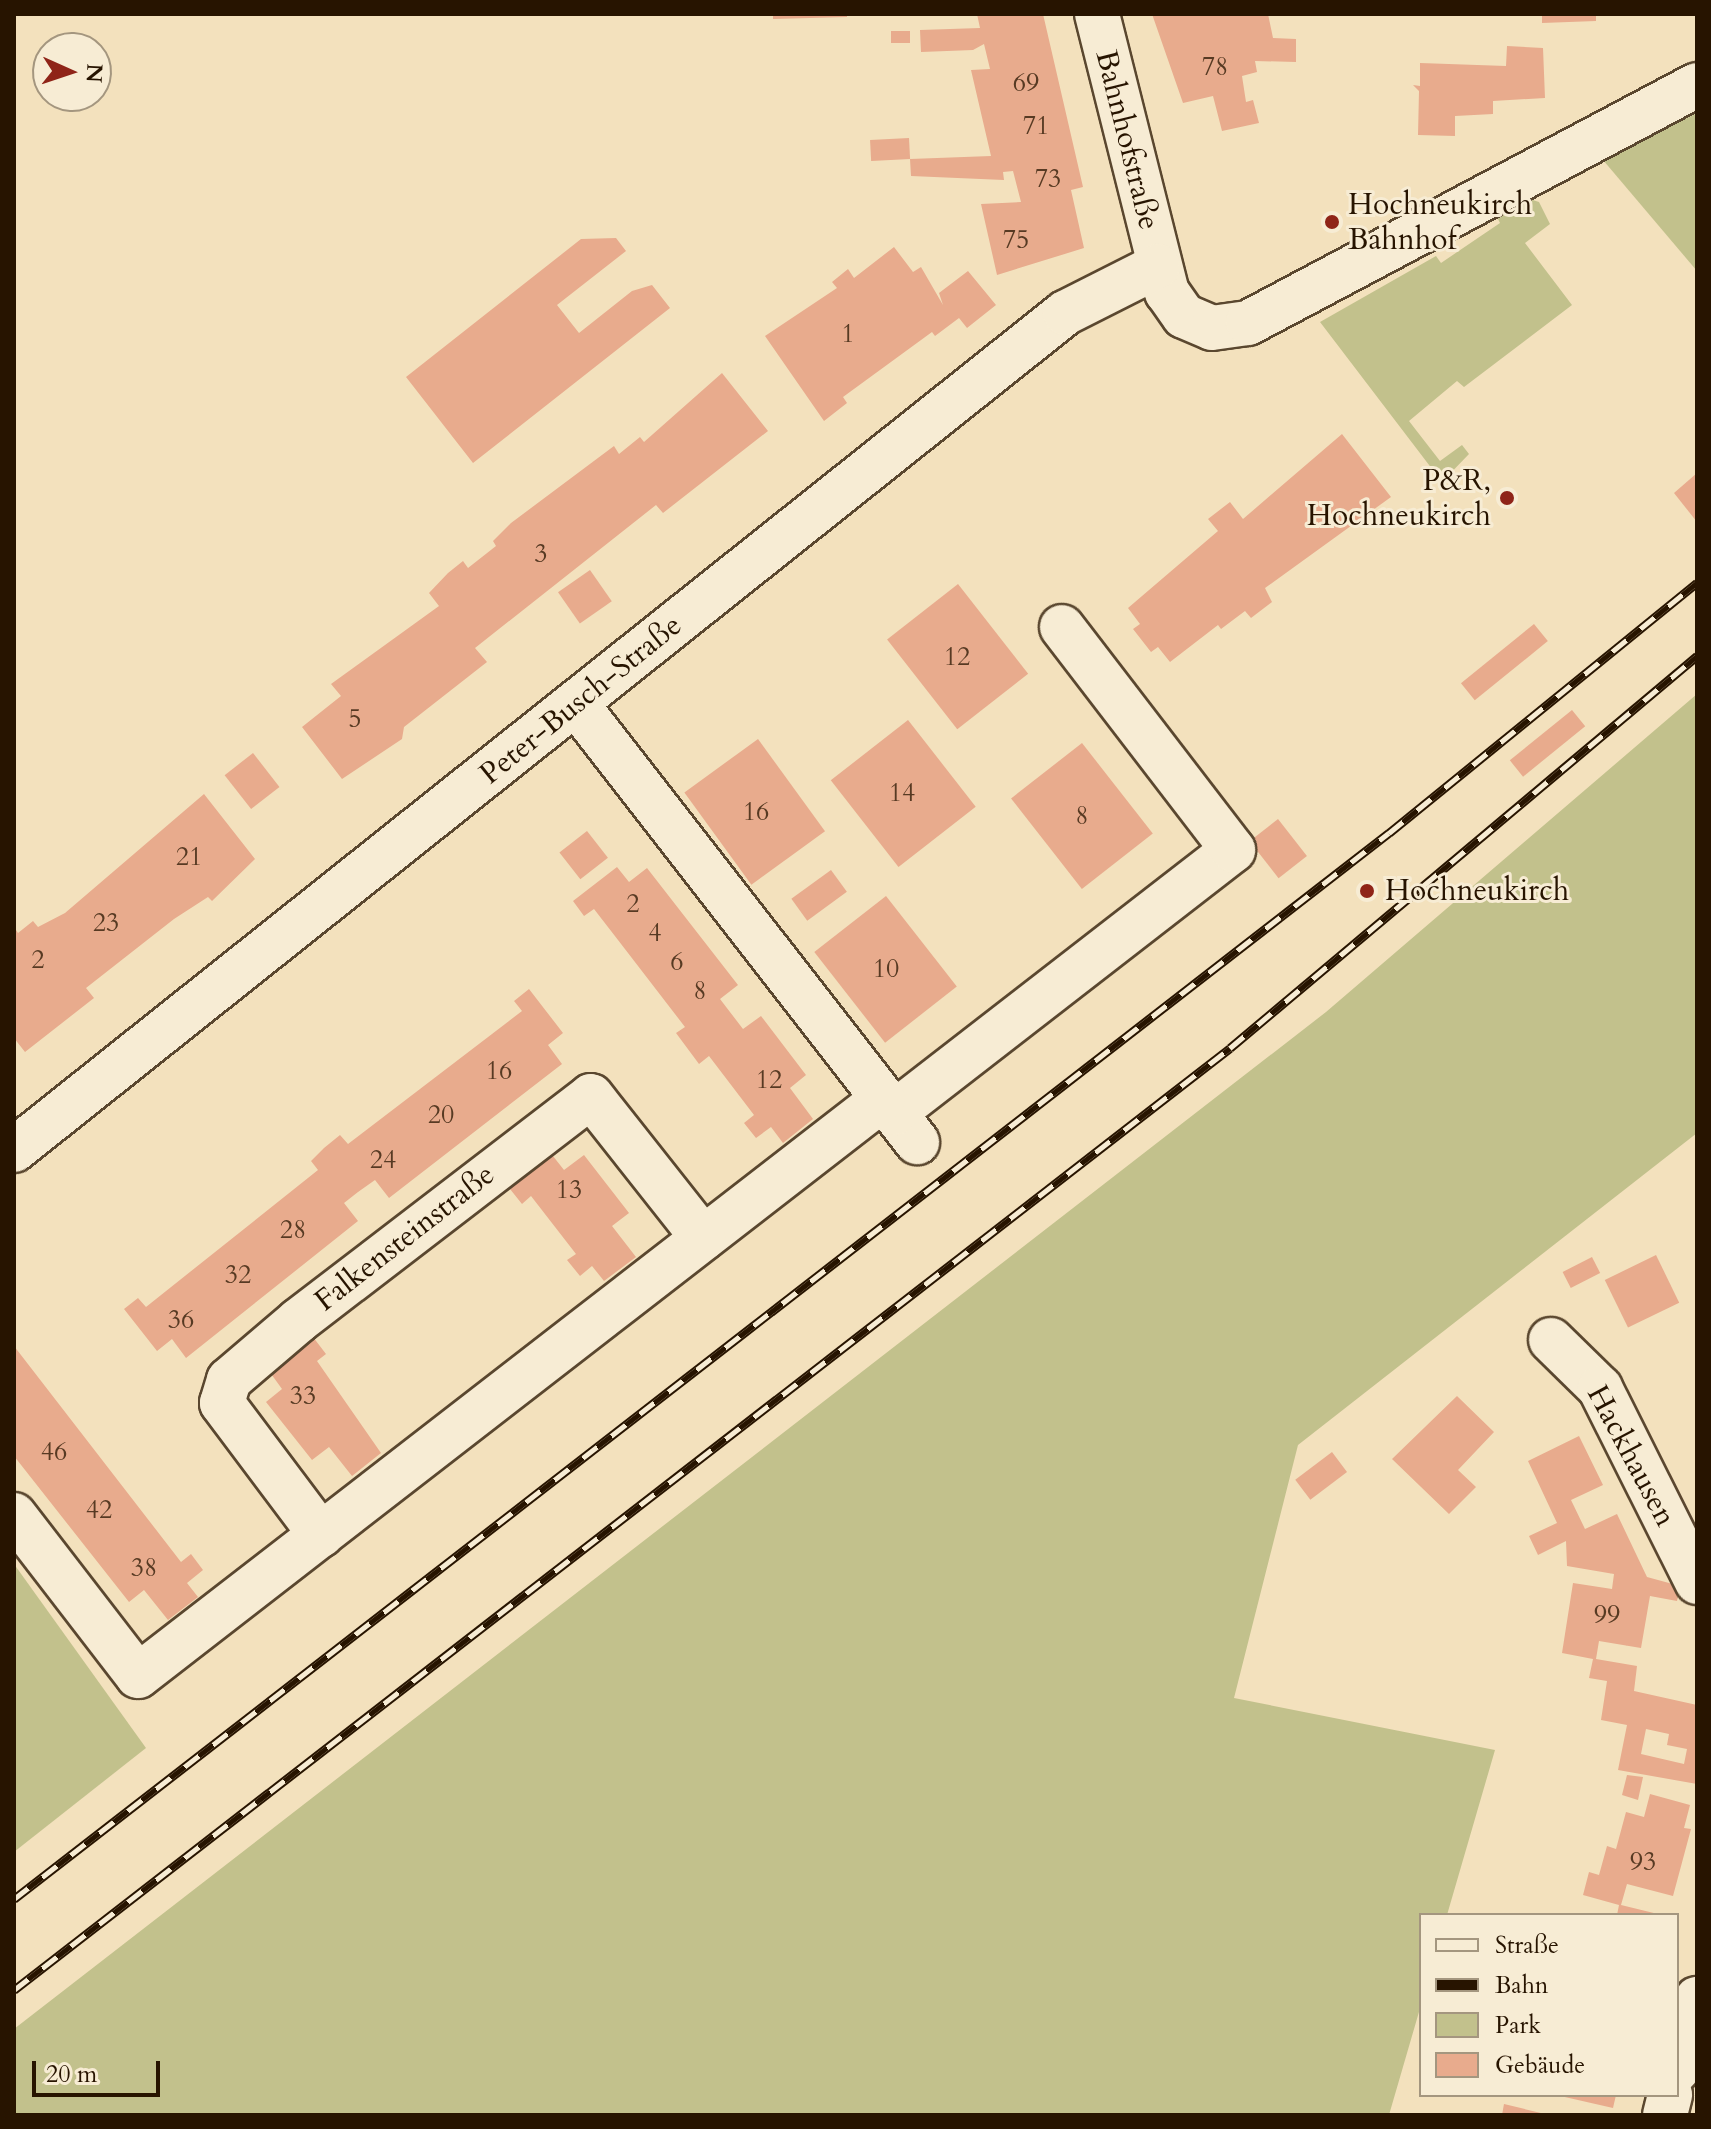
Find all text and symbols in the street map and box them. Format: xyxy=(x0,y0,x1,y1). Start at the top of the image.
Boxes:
north arrow xyxy=(32,32,112,112)
street label: Bahnhofstraße xyxy=(1087,47,1167,233)
house number: 78 xyxy=(1202,51,1228,83)
text: N xyxy=(78,63,109,83)
house number: 69 xyxy=(1013,67,1039,99)
house number: 71 xyxy=(1023,110,1049,142)
house number: 73 xyxy=(1035,163,1061,195)
place label: Hochneukirch Bahnhof xyxy=(1348,187,1532,258)
marker: Hochneukirch Bahnhof xyxy=(1323,213,1341,231)
house number: 75 xyxy=(1003,224,1029,256)
house number: 1 xyxy=(841,318,855,350)
place label: P&R, Hochneukirch xyxy=(1307,463,1491,534)
marker: P&R, Hochneukirch xyxy=(1498,489,1516,507)
house number: 3 xyxy=(534,538,548,570)
street label: Peter-Busch-Straße xyxy=(473,608,689,792)
house number: 12 xyxy=(944,641,970,673)
house number: 5 xyxy=(348,703,362,735)
house number: 14 xyxy=(889,777,915,809)
house number: 16 xyxy=(743,796,769,828)
house number: 8 xyxy=(1075,800,1089,832)
house number: 21 xyxy=(176,841,202,873)
place label: Hochneukirch xyxy=(1385,873,1569,909)
marker: Hochneukirch xyxy=(1356,880,1378,902)
house number: 2 xyxy=(626,888,640,920)
house number: 23 xyxy=(93,907,119,939)
house number: 4 xyxy=(648,917,662,949)
house number: 2 xyxy=(31,944,45,976)
house number: 6 xyxy=(670,946,684,978)
house number: 10 xyxy=(873,953,899,985)
house number: 8 xyxy=(693,975,707,1007)
house number: 16 xyxy=(486,1055,512,1087)
house number: 12 xyxy=(756,1064,782,1096)
house number: 20 xyxy=(428,1099,454,1131)
house number: 24 xyxy=(370,1144,396,1176)
street label: Falkensteinstraße xyxy=(308,1157,502,1319)
house number: 13 xyxy=(556,1174,582,1206)
house number: 28 xyxy=(280,1214,306,1246)
house number: 32 xyxy=(225,1259,251,1291)
house number: 36 xyxy=(168,1304,194,1336)
street label: Hackhausen xyxy=(1579,1379,1683,1533)
house number: 33 xyxy=(290,1380,316,1412)
house number: 46 xyxy=(41,1436,67,1468)
house number: 42 xyxy=(86,1494,112,1526)
house number: 38 xyxy=(131,1552,157,1584)
house number: 99 xyxy=(1594,1599,1620,1631)
house number: 93 xyxy=(1630,1846,1656,1878)
legend xyxy=(1419,1913,1679,2097)
text: Straße xyxy=(1495,1929,1559,1962)
text: Bahn xyxy=(1495,1969,1549,2002)
text: Park xyxy=(1495,2009,1541,2042)
scale bar xyxy=(36,2045,164,2095)
text: Gebäude xyxy=(1495,2049,1585,2082)
text: 20 m xyxy=(46,2058,97,2091)

